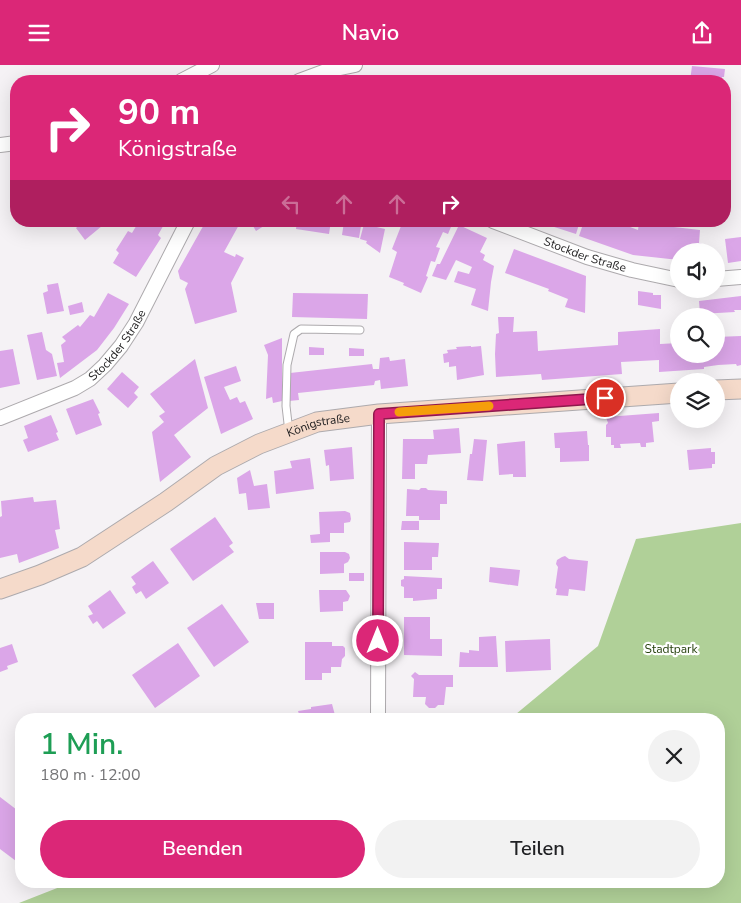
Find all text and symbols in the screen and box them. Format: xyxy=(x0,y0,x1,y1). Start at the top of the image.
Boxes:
text: Navio xyxy=(342,18,399,48)
icon: menu xyxy=(25,19,53,47)
icon: share xyxy=(688,19,716,47)
text: 90 m xyxy=(118,89,200,136)
icon: right xyxy=(35,95,100,160)
text: Königstraße xyxy=(118,134,237,164)
icon: left xyxy=(277,190,305,218)
icon: ahead xyxy=(330,190,358,218)
icon: ahead xyxy=(383,190,411,218)
icon: right xyxy=(436,190,464,218)
street label: Stockder Straße xyxy=(541,233,628,276)
map controls xyxy=(670,243,725,428)
button: sound xyxy=(670,243,725,298)
street label: Stockder Straße xyxy=(85,307,150,384)
button: search xyxy=(670,308,725,363)
button: layers xyxy=(670,373,725,428)
pin xyxy=(584,377,626,419)
icon: arrive xyxy=(591,384,619,412)
street label: Königstraße xyxy=(284,410,351,441)
position arrow xyxy=(351,614,403,666)
park label: Stadtpark xyxy=(645,641,698,657)
text: 1 Min. xyxy=(40,724,123,765)
button: close xyxy=(648,730,700,782)
text: 180 m · 12:00 xyxy=(40,764,141,786)
button: Beenden xyxy=(40,820,365,878)
button: Teilen xyxy=(375,820,700,878)

